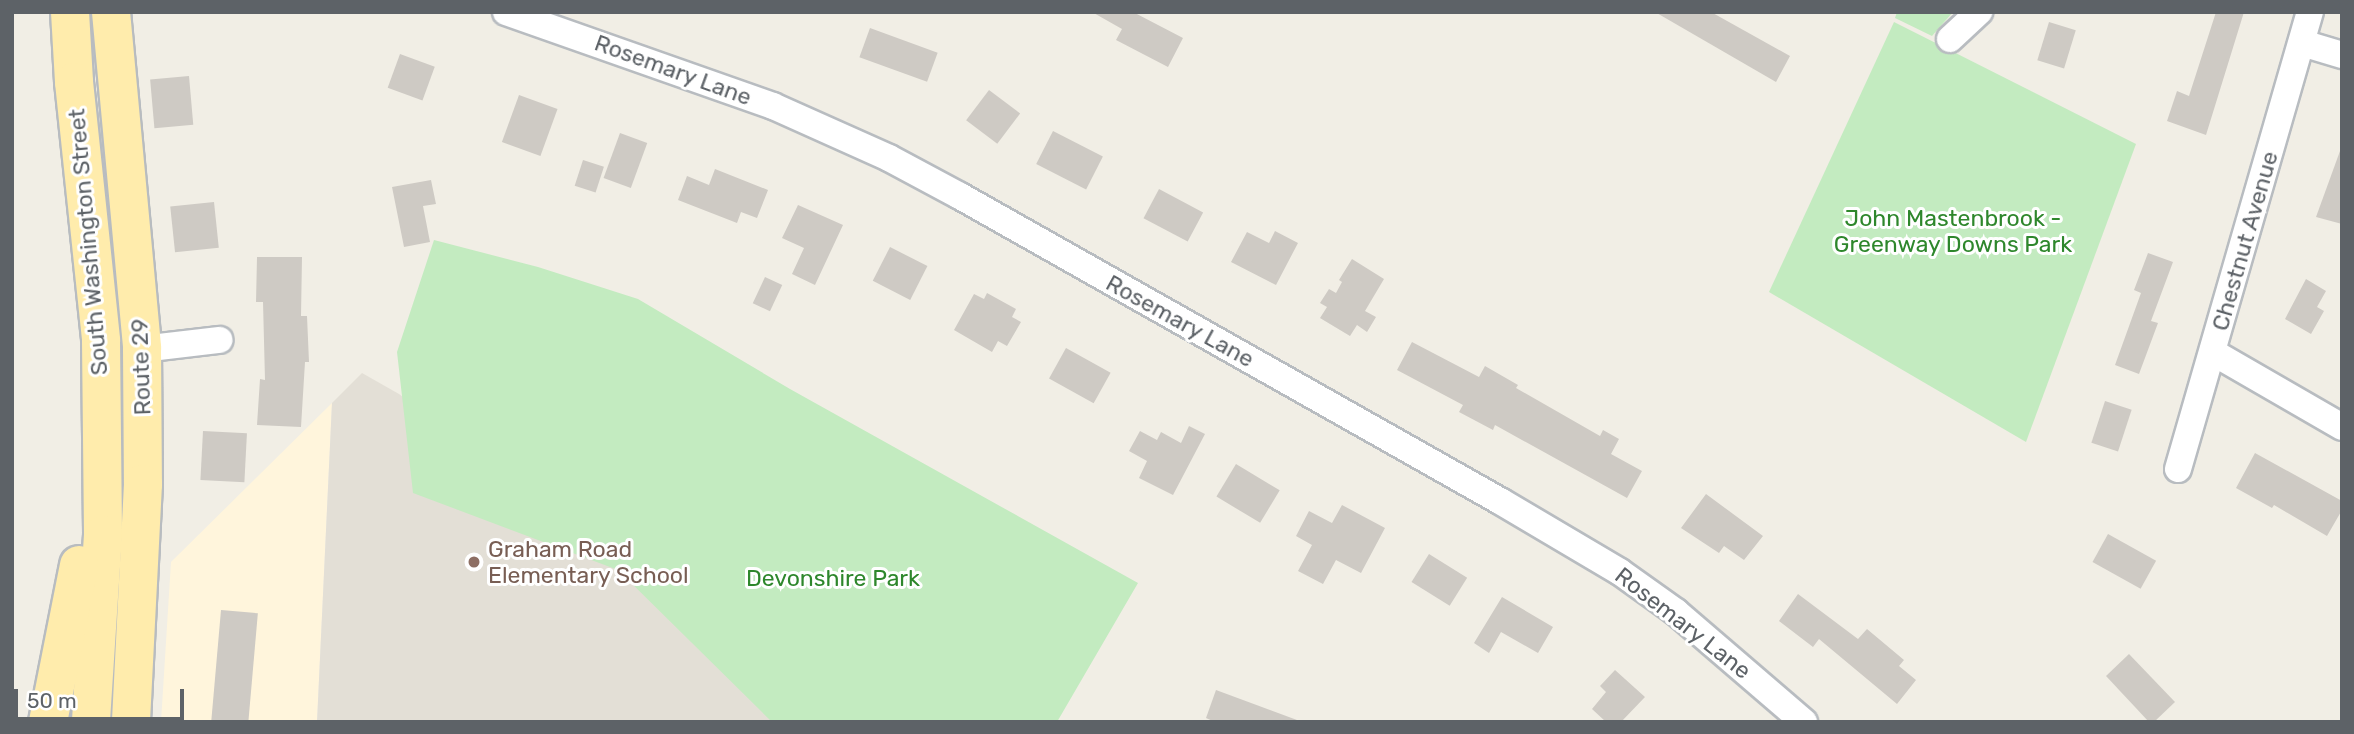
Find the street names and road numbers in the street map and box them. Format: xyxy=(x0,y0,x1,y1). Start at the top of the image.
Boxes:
street label: Rosemary Lane xyxy=(591,29,755,111)
street label: South Washington Street xyxy=(63,107,113,377)
street label: Chestnut Avenue xyxy=(2206,148,2284,334)
street label: Rosemary Lane xyxy=(1101,269,1259,373)
street label: Route 29 xyxy=(126,318,156,416)
street label: Rosemary Lane xyxy=(1609,561,1757,685)

